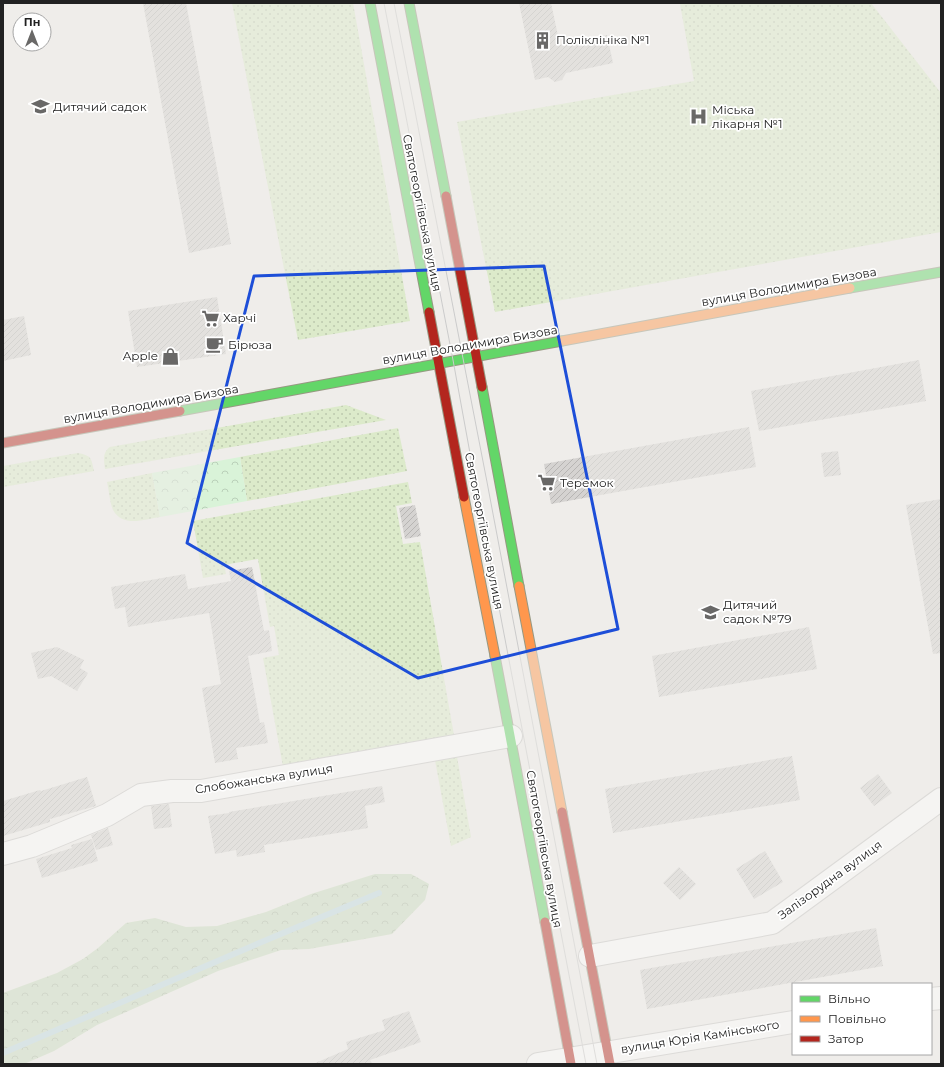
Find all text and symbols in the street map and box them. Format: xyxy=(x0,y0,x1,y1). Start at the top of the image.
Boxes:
north arrow xyxy=(12,12,52,52)
text: Пн xyxy=(24,15,40,29)
building icon: Поліклініка №1 xyxy=(533,30,553,50)
place label: Поліклініка №1 xyxy=(556,32,650,47)
school or university icon: Дитячий садок xyxy=(30,97,50,117)
place label: Дитячий садок xyxy=(53,99,147,114)
place label: Міська лікарня №1 xyxy=(712,102,783,131)
hospital icon: Міська лікарня №1 xyxy=(689,107,709,127)
street label: Святогеоргіївська вулиця xyxy=(400,133,445,293)
street label: вулиця Володимира Бизова xyxy=(700,264,878,309)
supermarket icon: Харчі xyxy=(200,308,220,328)
place label: Харчі xyxy=(223,310,256,325)
street label: вулиця Володимира Бизова xyxy=(381,322,559,367)
cafe icon: Бірюза xyxy=(205,335,225,355)
place label: Бірюза xyxy=(228,337,272,352)
shop icon: Apple xyxy=(161,346,181,366)
place label: Apple xyxy=(123,348,158,363)
street label: вулиця Володимира Бизова xyxy=(62,381,240,426)
street label: Святогеоргіївська вулиця xyxy=(462,451,507,611)
supermarket icon: Теремок xyxy=(537,473,557,493)
place label: Теремок xyxy=(560,475,614,490)
place label: Дитячий садок №79 xyxy=(723,597,792,626)
school or university icon: Дитячий садок №79 xyxy=(700,602,720,622)
street label: Слобожанська вулиця xyxy=(194,760,334,797)
street label: Святогеоргіївська вулиця xyxy=(523,769,566,929)
street label: Залізорудна вулиця xyxy=(775,837,885,922)
legend xyxy=(792,983,932,1055)
text: Вільно xyxy=(828,991,871,1006)
text: Повільно xyxy=(828,1011,887,1026)
street label: вулиця Юрія Камінського xyxy=(620,1017,781,1056)
text: Затор xyxy=(828,1031,864,1046)

